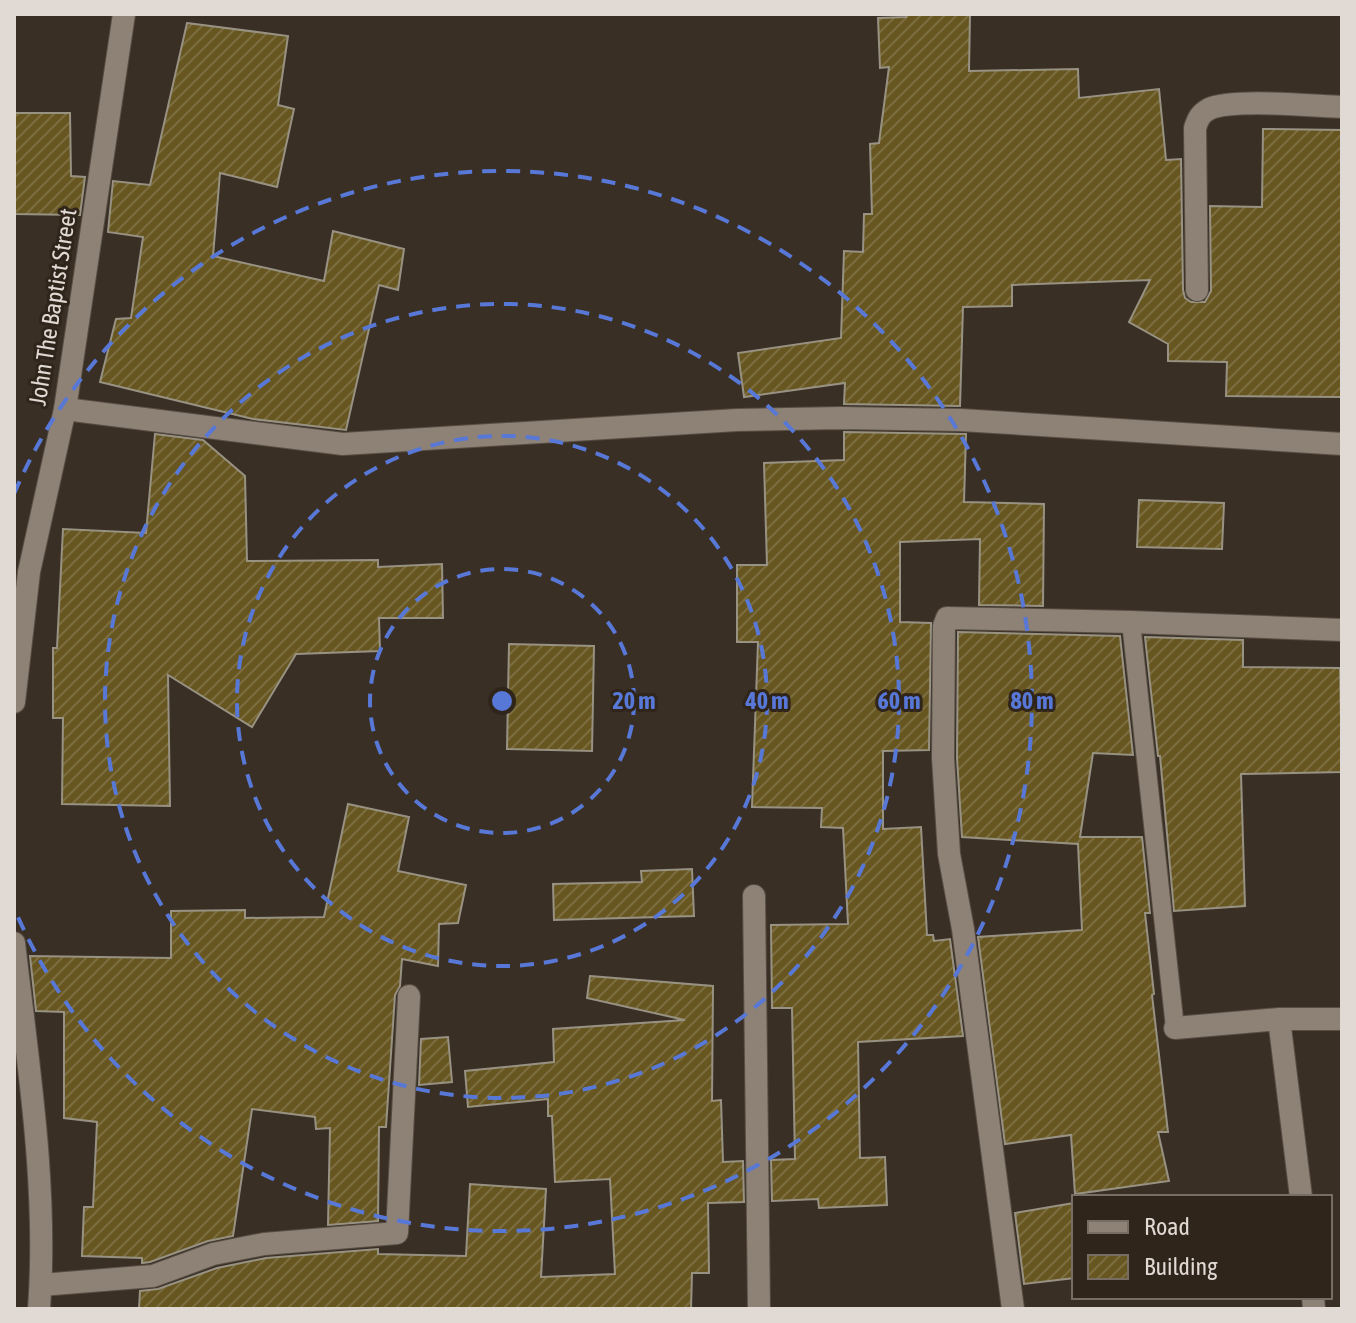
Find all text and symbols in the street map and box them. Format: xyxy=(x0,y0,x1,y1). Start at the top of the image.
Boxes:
street label: John The Baptist Street xyxy=(24,206,81,407)
centre of rings xyxy=(488,687,516,715)
text: 20 m xyxy=(612,687,656,714)
text: 40 m xyxy=(744,687,789,714)
text: 60 m xyxy=(877,687,921,714)
text: 80 m xyxy=(1010,687,1054,714)
legend xyxy=(1072,1195,1332,1299)
text: Road xyxy=(1144,1213,1190,1240)
text: Building xyxy=(1144,1253,1218,1280)

